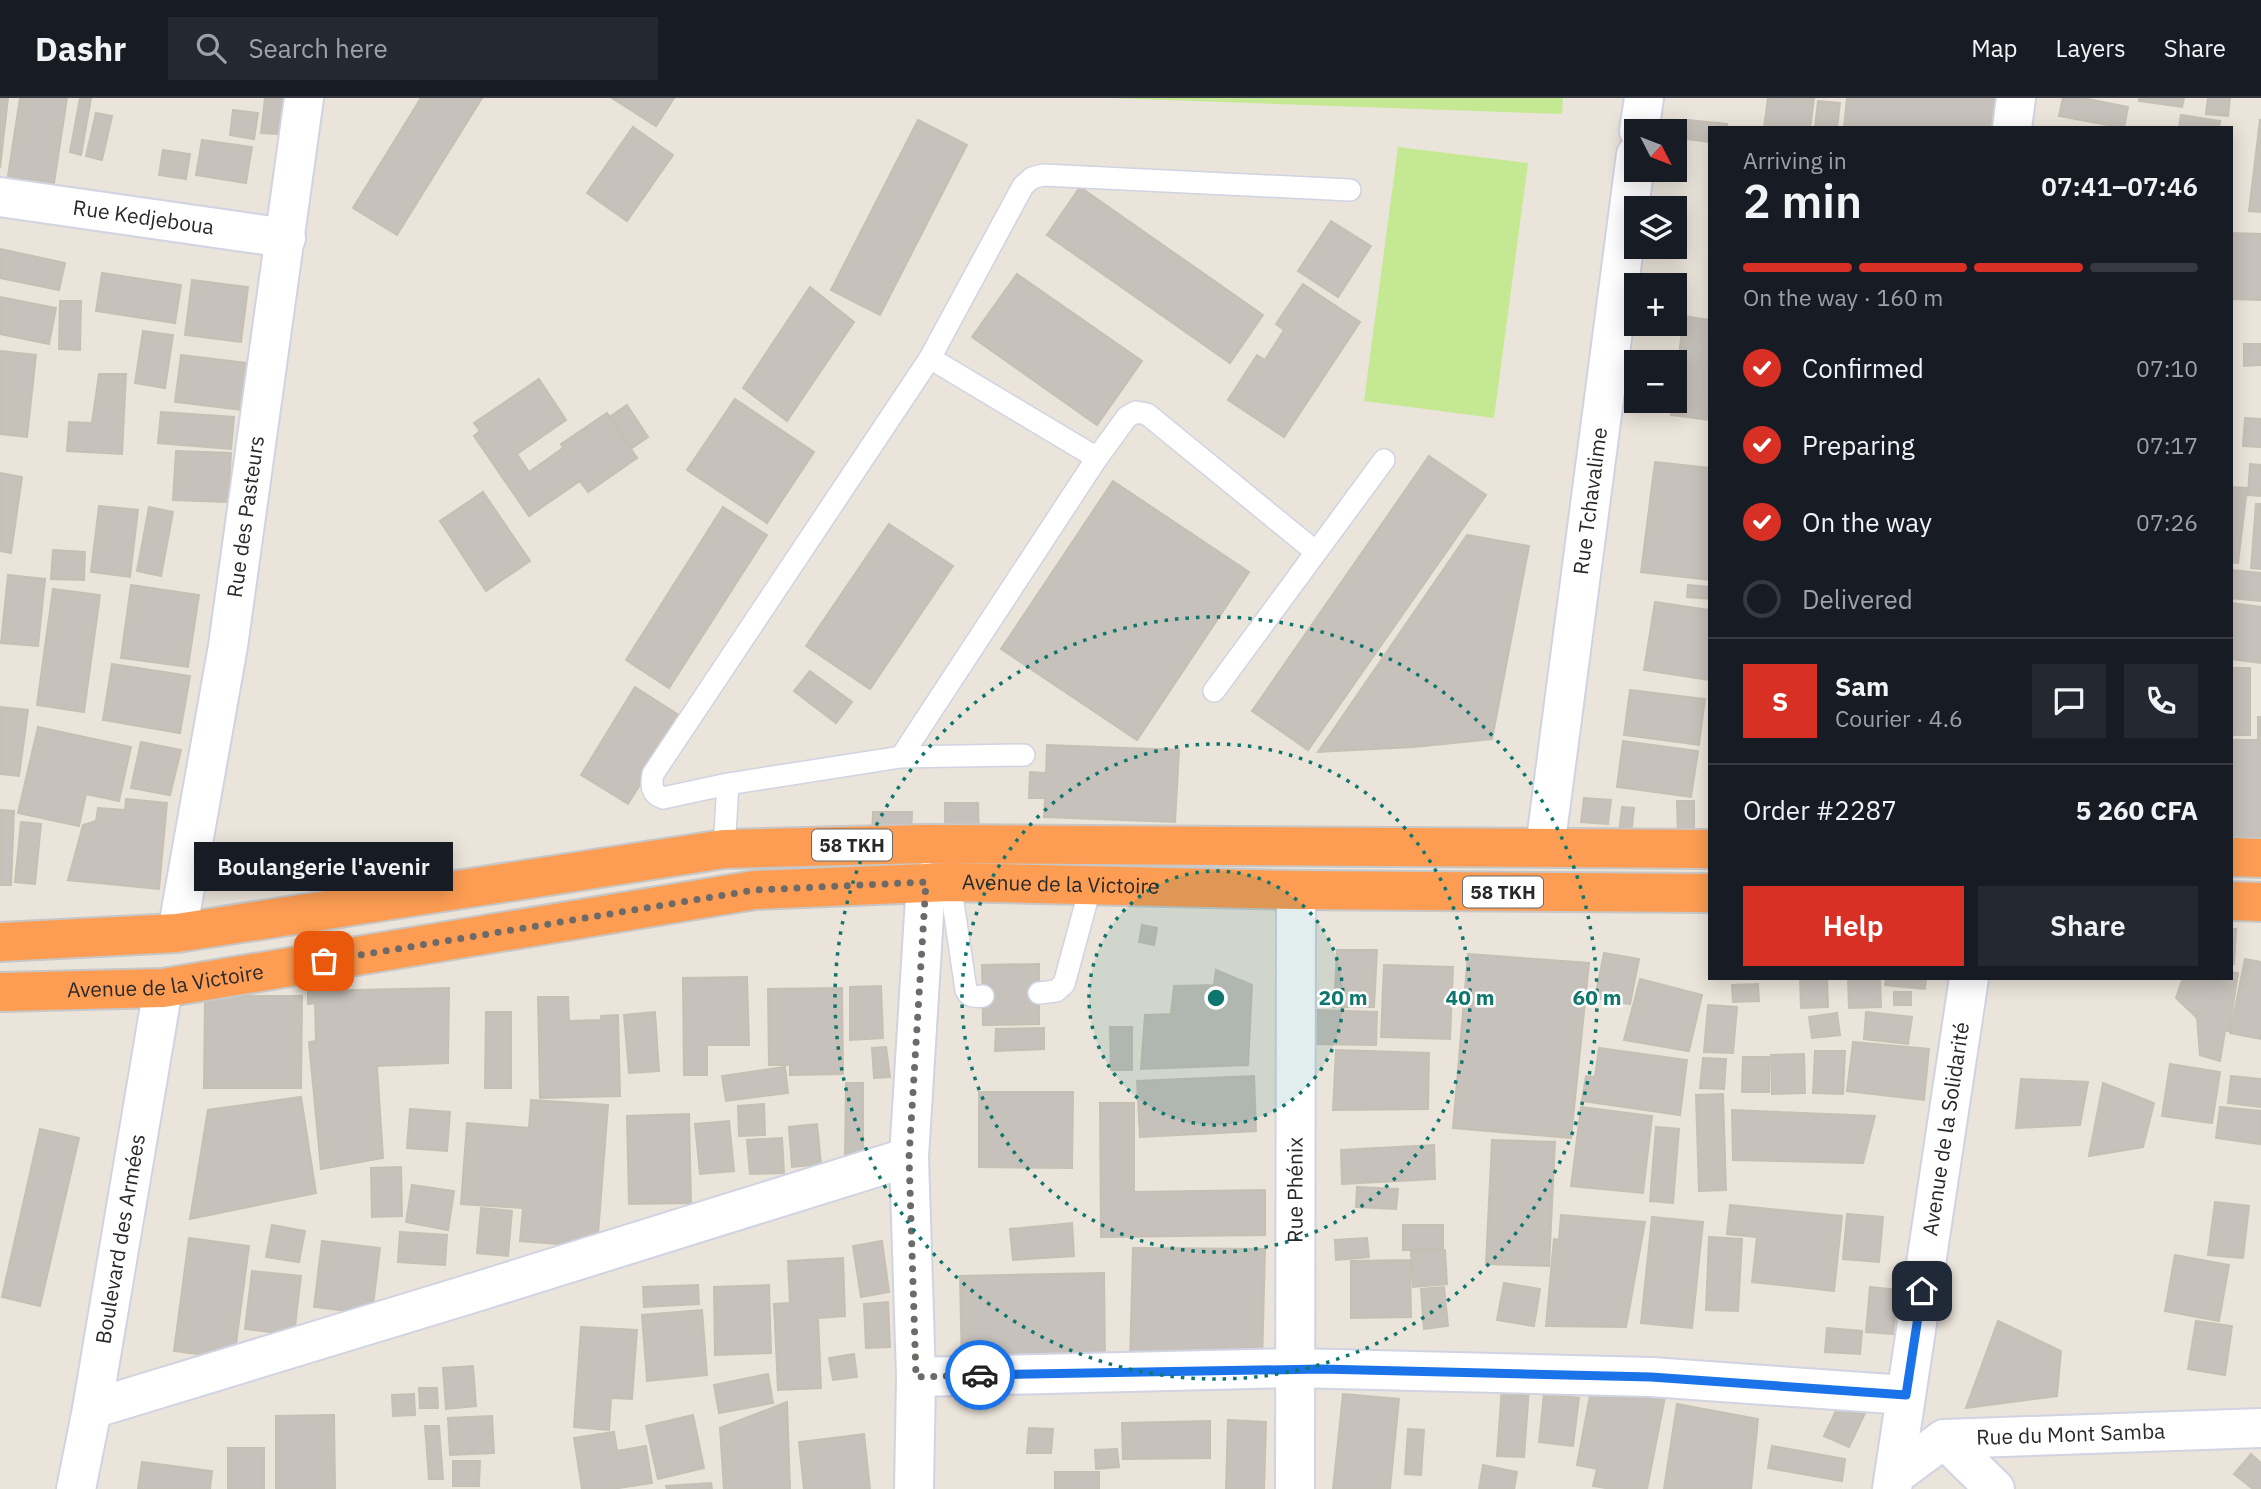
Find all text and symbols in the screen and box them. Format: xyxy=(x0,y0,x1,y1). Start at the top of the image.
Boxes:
search box xyxy=(168,17,658,80)
text: Dashr xyxy=(35,27,126,70)
icon: search xyxy=(192,29,230,67)
text: Search here xyxy=(248,31,388,65)
text: Map xyxy=(1971,32,2018,64)
text: Layers xyxy=(2056,32,2126,64)
text: Share xyxy=(2164,32,2226,64)
north arrow xyxy=(1624,119,1687,182)
map controls xyxy=(1624,119,1687,413)
text: Arriving in xyxy=(1743,145,1847,175)
text: 07:41–07:46 xyxy=(2041,169,2198,203)
text: 2 min xyxy=(1743,171,1862,231)
street label: Rue Kedjeboua xyxy=(71,193,216,241)
button: layers xyxy=(1624,196,1687,259)
button: + xyxy=(1624,273,1687,336)
text: On the way · 160 m xyxy=(1743,282,1943,312)
icon: check xyxy=(1743,349,1781,387)
button: − xyxy=(1624,350,1687,413)
text: Confirmed xyxy=(1802,351,1924,385)
text: 07:10 xyxy=(2136,353,2198,383)
street label: Rue Tchavalime xyxy=(1566,425,1613,576)
icon: check xyxy=(1743,426,1781,464)
text: Preparing xyxy=(1802,428,1915,462)
text: 07:17 xyxy=(2136,430,2198,460)
street label: Rue des Pasteurs xyxy=(220,434,270,599)
icon: check xyxy=(1743,503,1781,541)
text: On the way xyxy=(1802,505,1932,539)
text: 07:26 xyxy=(2136,507,2198,537)
text: Delivered xyxy=(1802,582,1913,616)
button: chat xyxy=(2032,664,2106,738)
button: phone xyxy=(2124,664,2198,738)
text: Sam xyxy=(1835,669,1889,703)
text: S xyxy=(1772,684,1788,718)
text: Courier · 4.6 xyxy=(1835,703,1963,733)
text: Order #2287 xyxy=(1743,793,1897,827)
text: 5 260 CFA xyxy=(2076,793,2198,827)
road number: 58 TKH xyxy=(812,830,892,860)
callout: Boulangerie l'avenir xyxy=(194,842,453,891)
text: Boulangerie l'avenir xyxy=(217,851,430,881)
street label: Avenue de la Victoire xyxy=(962,867,1160,900)
road number: 58 TKH xyxy=(1463,876,1543,908)
button: Help xyxy=(1743,886,1964,966)
button: Share xyxy=(1978,886,2198,966)
pin xyxy=(294,931,354,991)
icon: bag xyxy=(305,942,343,980)
street label: Avenue de la Victoire xyxy=(67,957,266,1003)
text: 20 m xyxy=(1319,983,1367,1011)
text: 40 m xyxy=(1446,983,1494,1011)
text: 60 m xyxy=(1573,983,1621,1011)
centre of rings xyxy=(1204,986,1228,1010)
street label: Avenue de la Solidarité xyxy=(1915,1020,1975,1238)
street label: Boulevard des Armées xyxy=(88,1132,151,1346)
street label: Rue Phénix xyxy=(1280,1137,1309,1243)
pin xyxy=(1892,1261,1952,1321)
icon: home xyxy=(1903,1272,1941,1310)
courier xyxy=(945,1340,1015,1410)
icon: car xyxy=(961,1356,999,1394)
street label: Rue du Mont Samba xyxy=(1976,1416,2166,1451)

